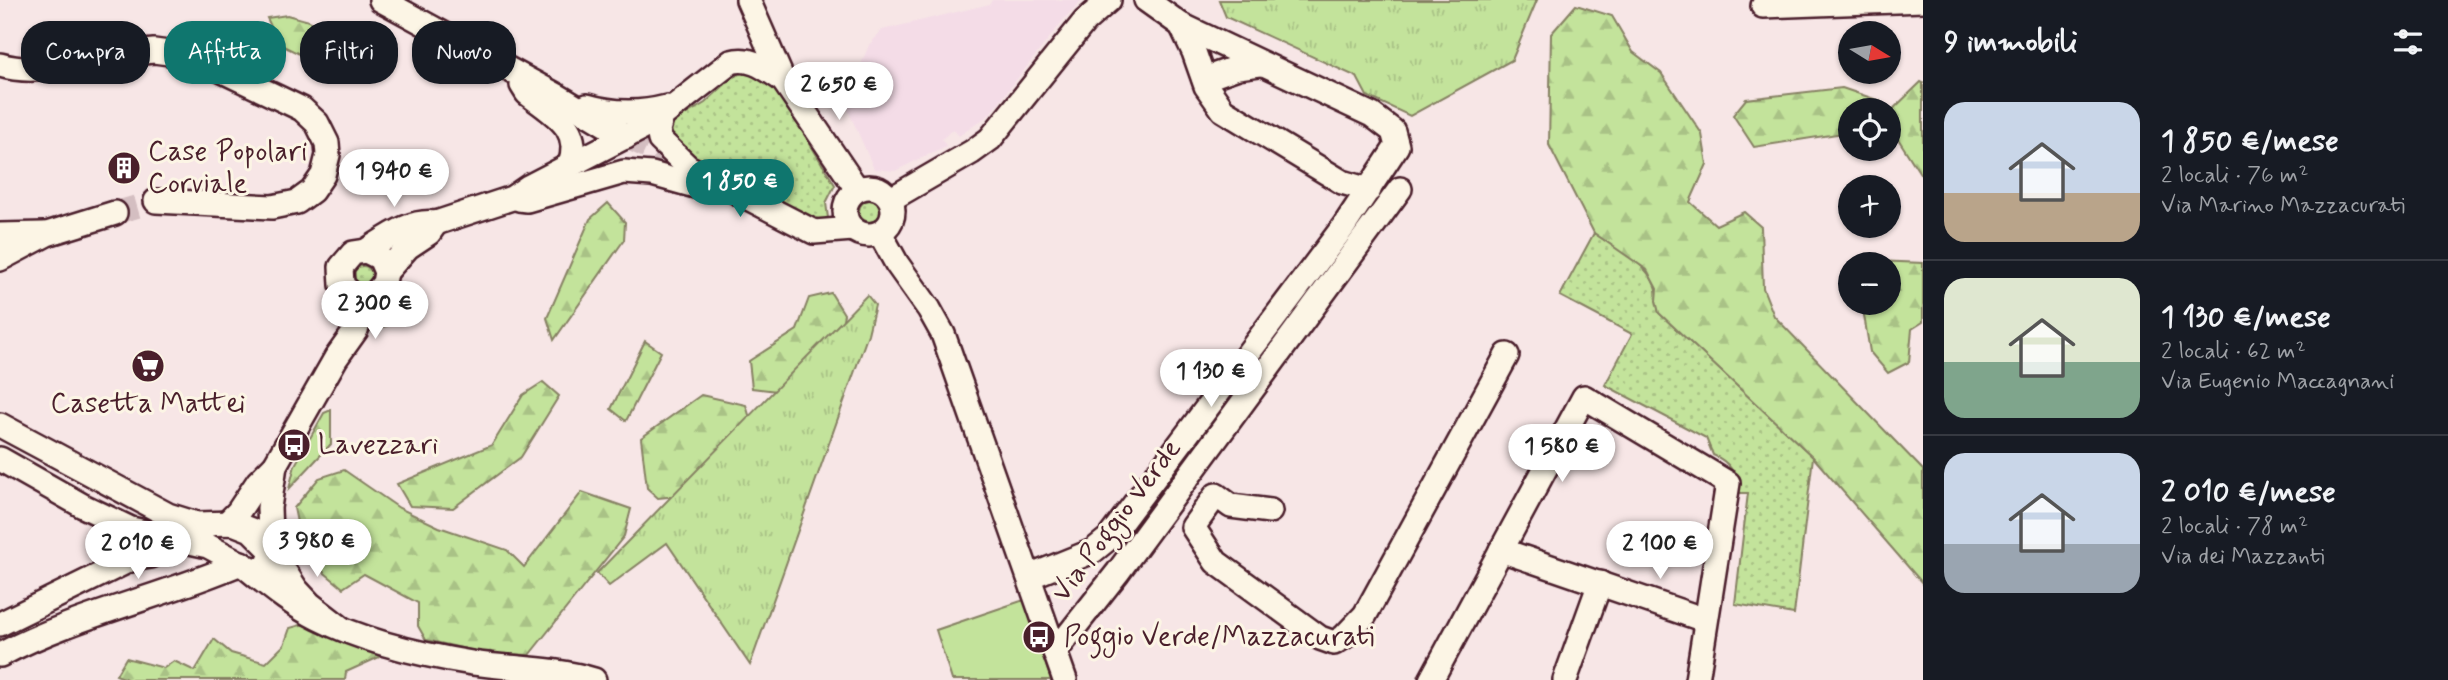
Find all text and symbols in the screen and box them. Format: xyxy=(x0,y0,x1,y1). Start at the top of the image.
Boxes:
chip: Compra xyxy=(21,21,150,84)
chip: Affitta xyxy=(164,21,286,84)
chip: Filtri xyxy=(300,21,398,84)
chip: Nuovo xyxy=(412,21,516,84)
north arrow xyxy=(1838,21,1900,84)
map controls xyxy=(1838,21,1901,315)
text: 9 immobili xyxy=(1944,23,2078,62)
icon: filters xyxy=(2389,23,2427,61)
pin: 2 650 € xyxy=(774,62,904,122)
text: 2 650 € xyxy=(800,70,878,100)
button: locate xyxy=(1838,98,1901,161)
text: 1 850 €/mese xyxy=(2161,122,2339,161)
icon: home xyxy=(2000,130,2084,214)
place label: Case Popolari Corviale xyxy=(148,134,307,203)
building icon: Case Popolari Corviale xyxy=(105,149,143,187)
pin: 1 940 € xyxy=(329,150,459,209)
text: 1 940 € xyxy=(355,157,433,187)
pin: 1 850 € xyxy=(675,160,805,219)
text: 2 locali · 76 m² xyxy=(2161,161,2308,191)
text: 1 850 € xyxy=(702,167,778,197)
button: + xyxy=(1838,175,1901,238)
text: Via Marino Mazzacurati xyxy=(2161,191,2405,221)
button: − xyxy=(1838,252,1901,315)
pin: 2 300 € xyxy=(310,282,440,341)
text: 2 300 € xyxy=(337,289,413,319)
text: 1 130 €/mese xyxy=(2161,298,2331,337)
icon: home xyxy=(2000,306,2084,390)
text: 2 locali · 62 m² xyxy=(2161,337,2306,367)
supermarket icon: Casetta Mattei xyxy=(129,347,167,385)
pin: 1 130 € xyxy=(1146,350,1276,409)
text: 1 130 € xyxy=(1176,357,1246,387)
text: Via Eugenio Maccagnani xyxy=(2161,367,2394,397)
place label: Casetta Mattei xyxy=(51,386,245,423)
pin: 1 580 € xyxy=(1497,424,1627,484)
bus stop icon: Lavezzari xyxy=(275,426,313,464)
place label: Lavezzari xyxy=(318,427,438,464)
street label: Via Poggio Verde xyxy=(1044,432,1193,612)
text: 1 580 € xyxy=(1524,432,1600,462)
text: 2 010 €/mese xyxy=(2161,473,2336,512)
icon: home xyxy=(2000,481,2084,565)
text: 2 locali · 78 m² xyxy=(2161,512,2308,542)
pin: 3 980 € xyxy=(252,520,382,579)
pin: 2 010 € xyxy=(73,522,203,581)
pin: 2 100 € xyxy=(1595,522,1725,581)
text: 3 980 € xyxy=(279,527,355,557)
text: 2 010 € xyxy=(101,529,175,559)
text: 2 100 € xyxy=(1622,529,1698,559)
text: Via dei Mazzanti xyxy=(2161,542,2325,572)
bus stop icon: Poggio Verde/Mazzacurati xyxy=(1020,618,1058,656)
place label: Poggio Verde/Mazzacurati xyxy=(1064,619,1374,659)

